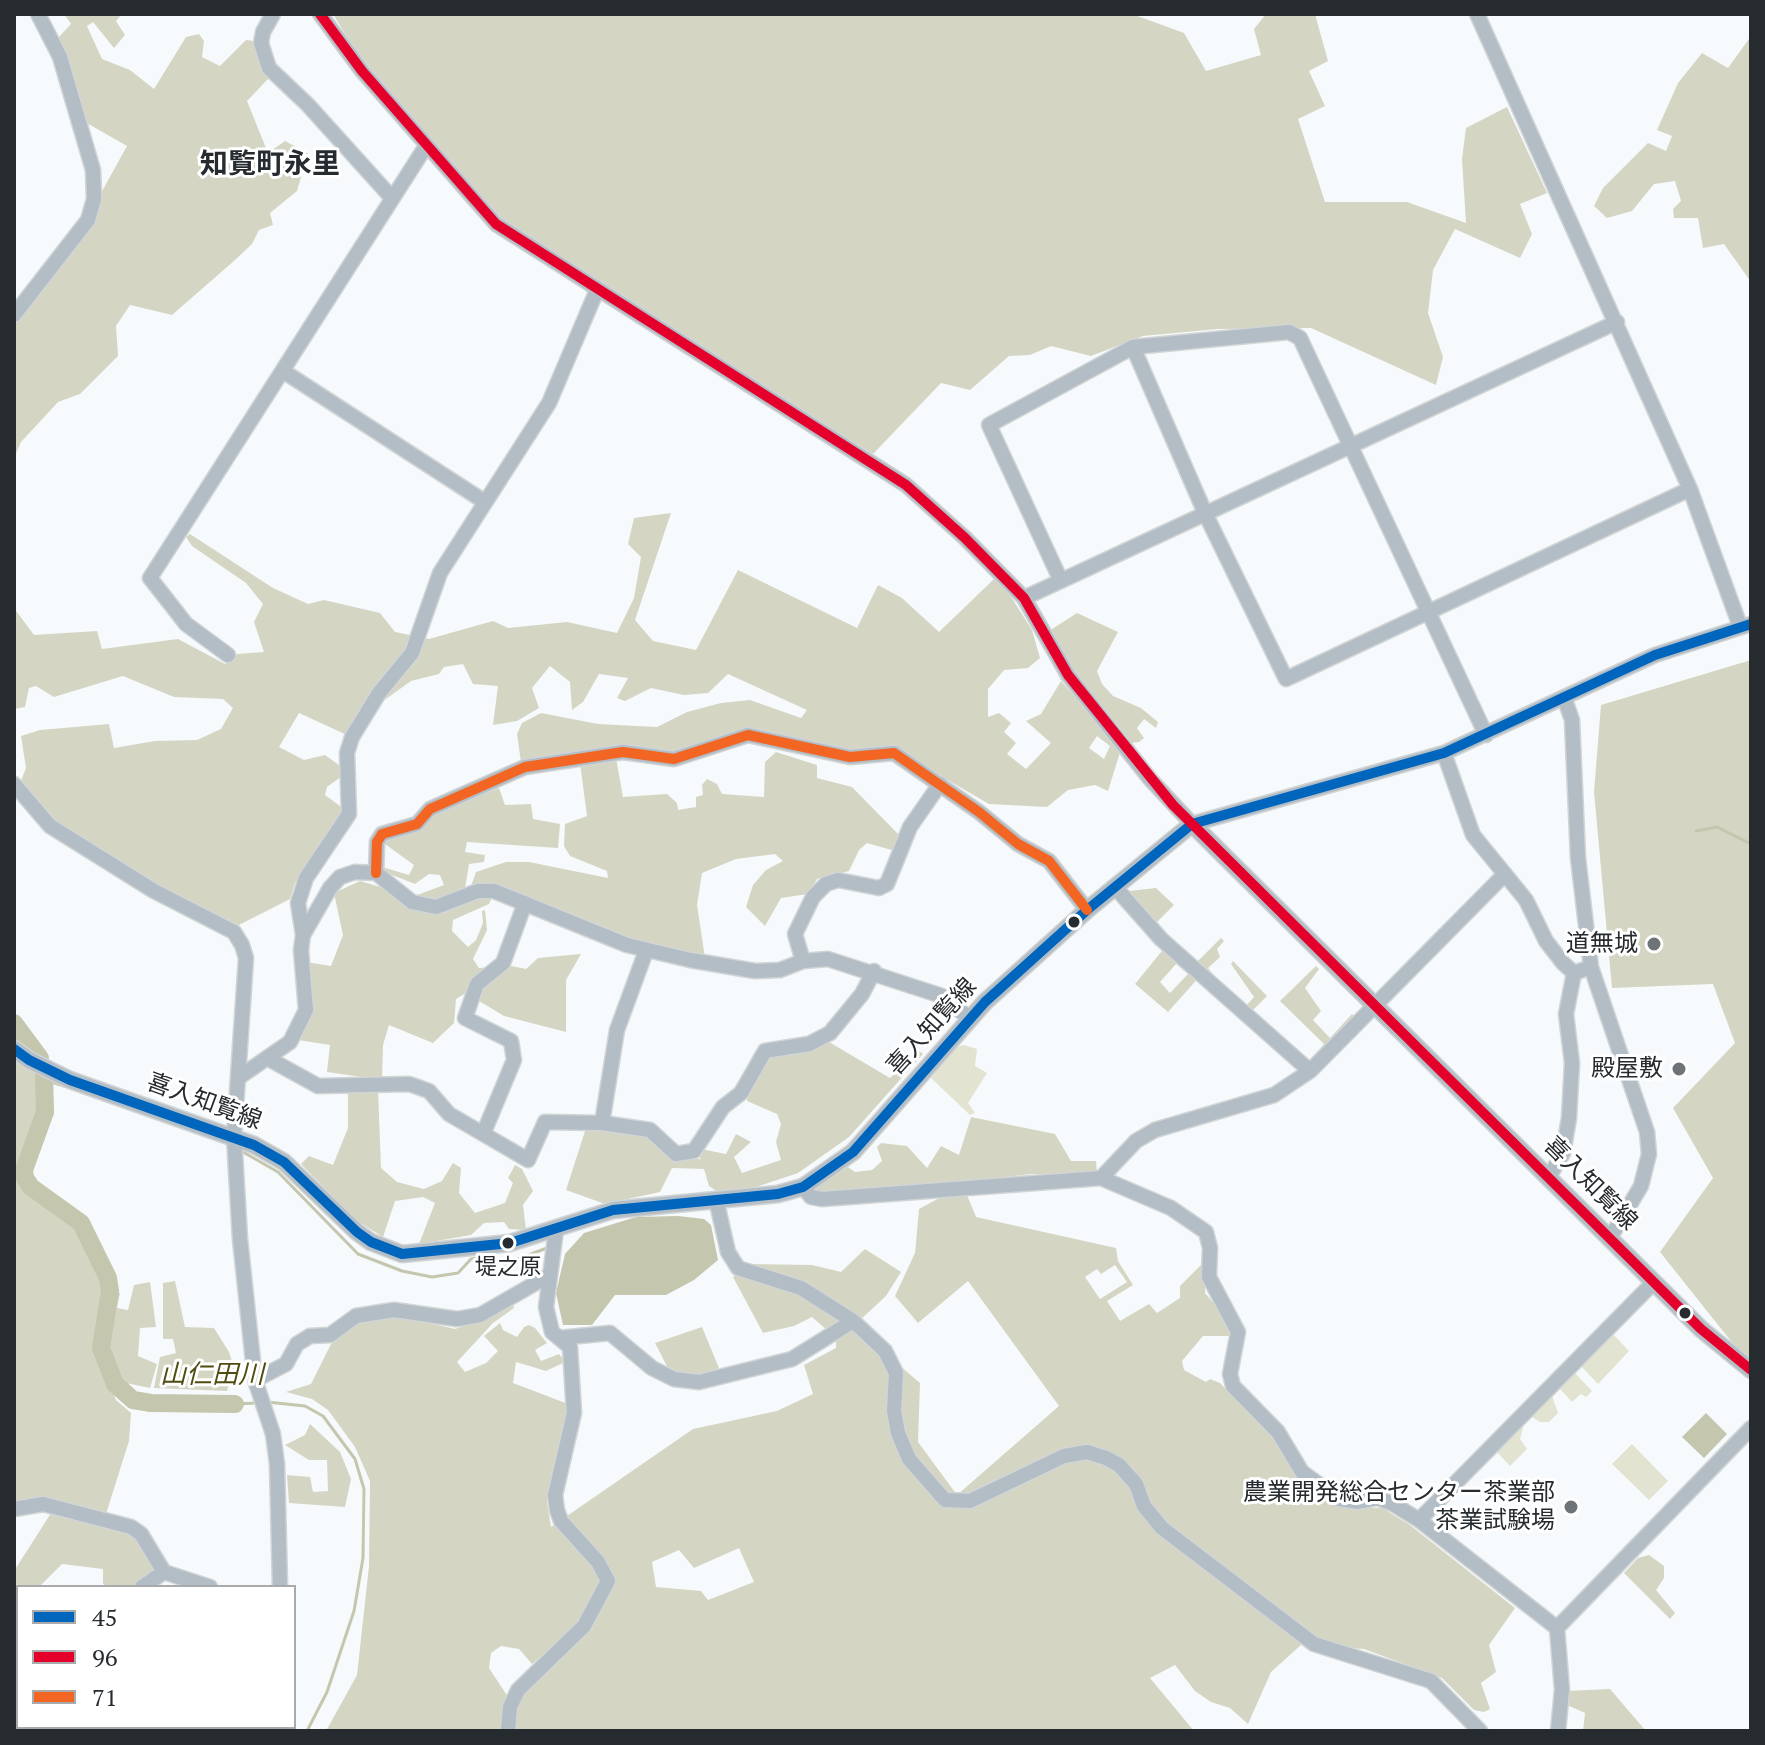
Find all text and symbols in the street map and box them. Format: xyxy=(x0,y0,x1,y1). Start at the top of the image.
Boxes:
district label: 知覧町永里 xyxy=(200,148,340,182)
unlabelled marker xyxy=(1066,914,1082,930)
place label: 道無城 xyxy=(1566,930,1638,958)
marker: 道無城 xyxy=(1645,935,1663,953)
street label: 喜入知覧線 xyxy=(881,973,983,1081)
place label: 殿屋敷 xyxy=(1591,1055,1663,1083)
marker: 殿屋敷 xyxy=(1670,1060,1688,1078)
street label: 喜入知覧線 xyxy=(143,1068,265,1136)
street label: 喜入知覧線 xyxy=(1537,1131,1643,1237)
marker: 堤之原 xyxy=(500,1235,516,1251)
place label: 堤之原 xyxy=(475,1255,541,1281)
unlabelled marker xyxy=(1677,1305,1693,1321)
water label: 山仁田川 xyxy=(160,1360,264,1392)
place label: 農業開発総合センター茶業部 茶業試験場 xyxy=(1243,1479,1555,1535)
marker: 農業開発総合センター茶業部 茶業試験場 xyxy=(1562,1498,1580,1516)
legend xyxy=(16,1585,296,1729)
text: 45 xyxy=(92,1601,118,1633)
text: 96 xyxy=(92,1641,118,1673)
text: 71 xyxy=(92,1681,118,1713)

